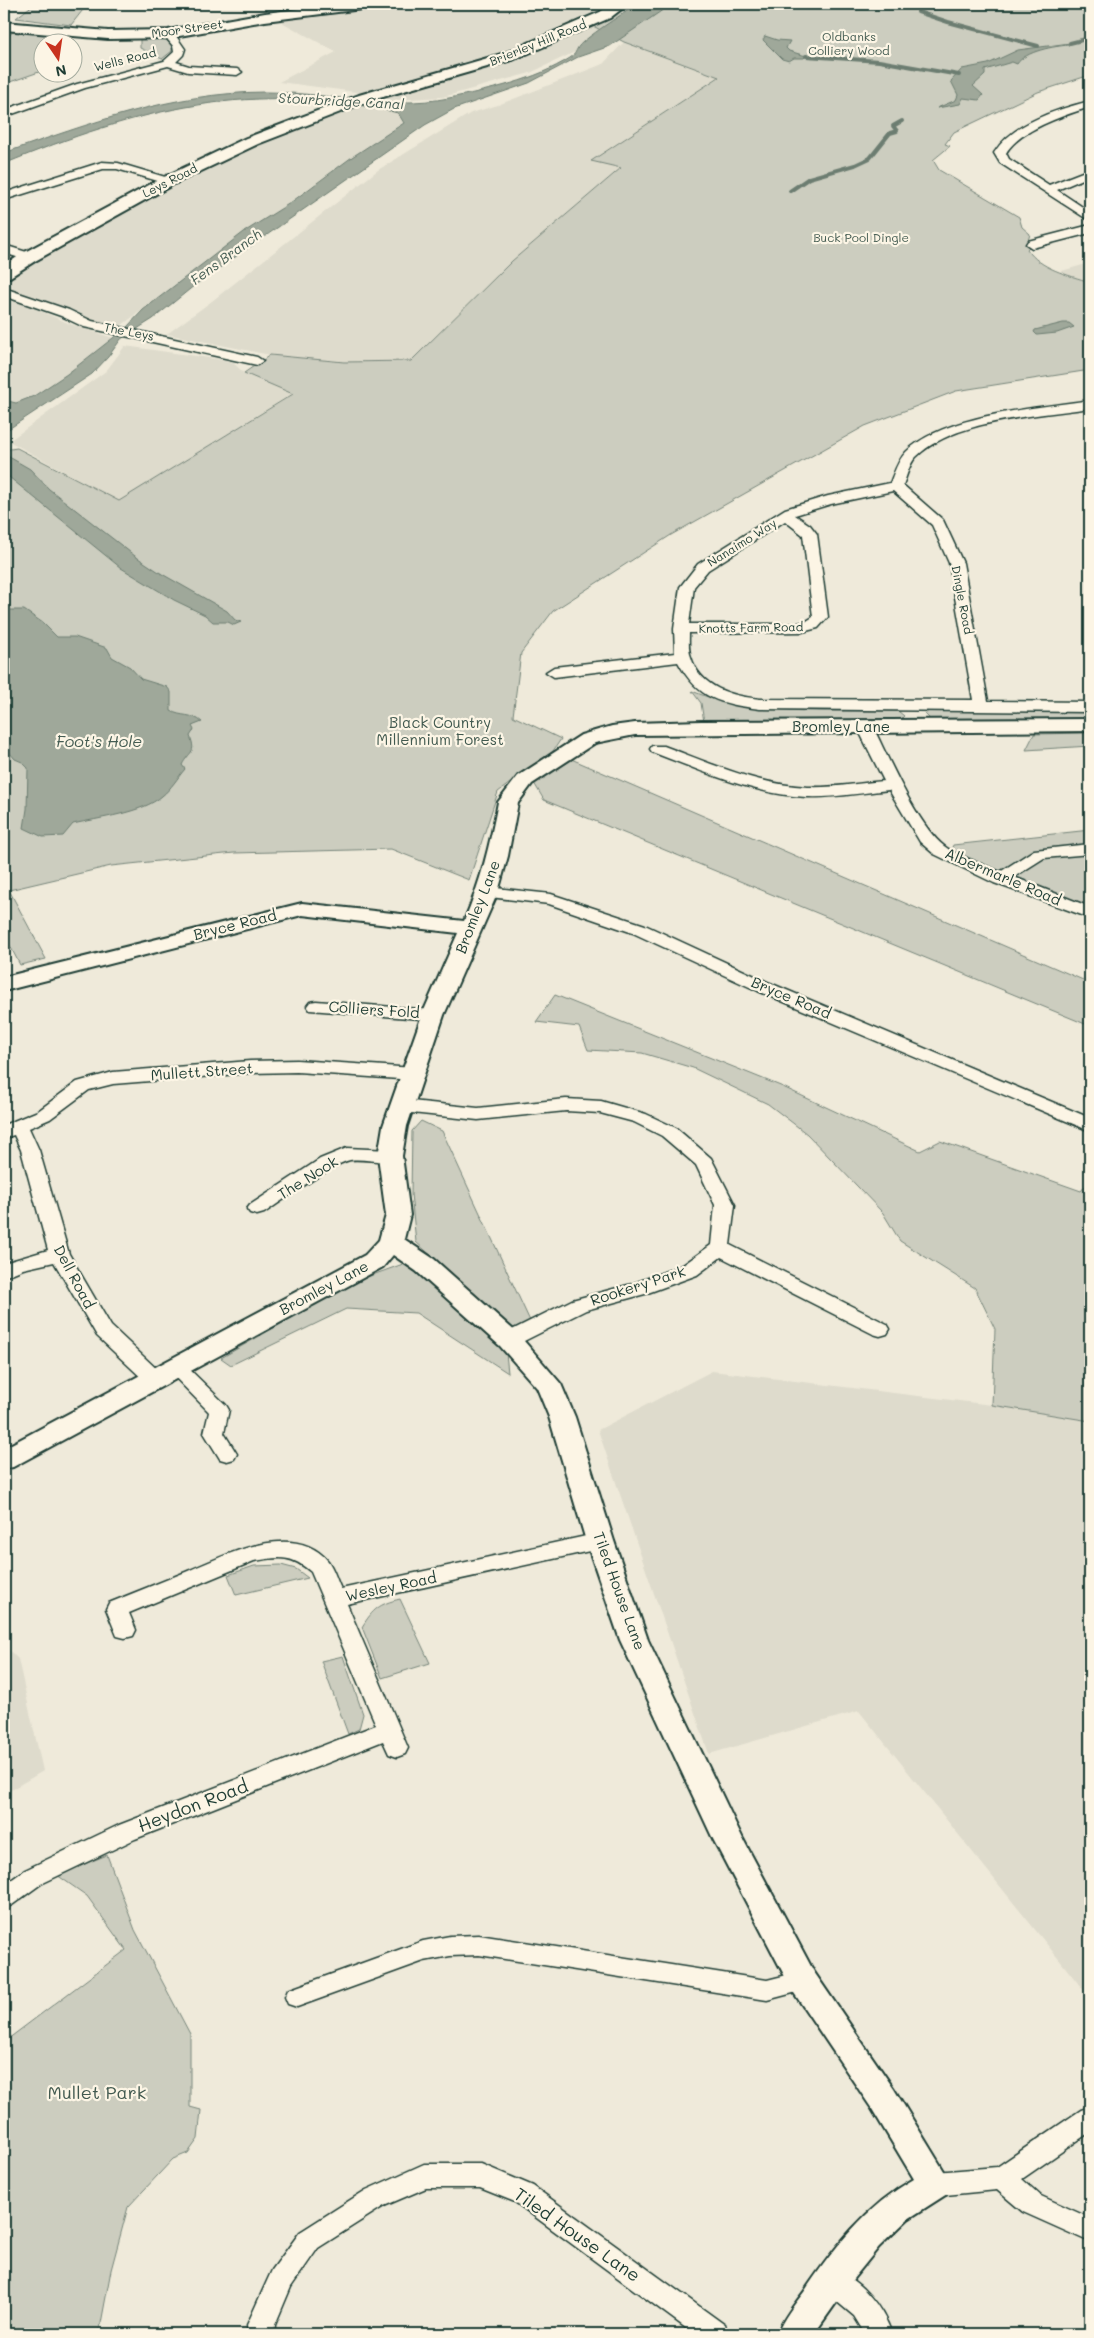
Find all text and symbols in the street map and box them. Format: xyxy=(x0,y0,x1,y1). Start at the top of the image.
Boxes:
street label: Moor Street xyxy=(150,15,224,41)
street label: Brierley Hill Road xyxy=(487,15,589,69)
park label: Oldbanks Colliery Wood xyxy=(808,28,890,58)
north arrow xyxy=(32,32,82,82)
street label: Wells Road xyxy=(92,43,158,74)
text: N xyxy=(54,61,68,82)
water label: Stourbridge Canal xyxy=(278,88,405,113)
street label: Leys Road xyxy=(139,159,200,201)
water label: Fens Branch xyxy=(186,224,265,289)
park label: Buck Pool Dingle xyxy=(813,229,909,245)
street label: The Leys xyxy=(103,318,156,344)
street label: Nanaimo Way xyxy=(704,514,779,570)
street label: Dingle Road xyxy=(948,564,978,636)
street label: Knotts Farm Road xyxy=(698,618,804,636)
park label: Black Country Millennium Forest xyxy=(376,712,504,749)
street label: Bromley Lane xyxy=(792,716,890,736)
water label: Foot's Hole xyxy=(56,730,142,751)
street label: Albermarle Road xyxy=(942,843,1065,910)
street label: Bromley Lane xyxy=(450,857,504,956)
street label: Bryce Road xyxy=(191,904,278,944)
street label: Bryce Road xyxy=(748,971,834,1023)
street label: Colliers Fold xyxy=(328,996,420,1022)
street label: Mullett Street xyxy=(150,1057,254,1085)
street label: The Nook xyxy=(273,1151,342,1204)
street label: Dell Road xyxy=(50,1241,100,1312)
street label: Bromley Lane xyxy=(275,1255,372,1319)
street label: Rookery Park xyxy=(588,1260,688,1310)
street label: Tiled House Lane xyxy=(589,1529,651,1652)
street label: Wesley Road xyxy=(343,1567,438,1605)
street label: Heydon Road xyxy=(134,1773,251,1837)
park label: Mullet Park xyxy=(48,2080,146,2104)
street label: Tiled House Lane xyxy=(510,2182,646,2287)

